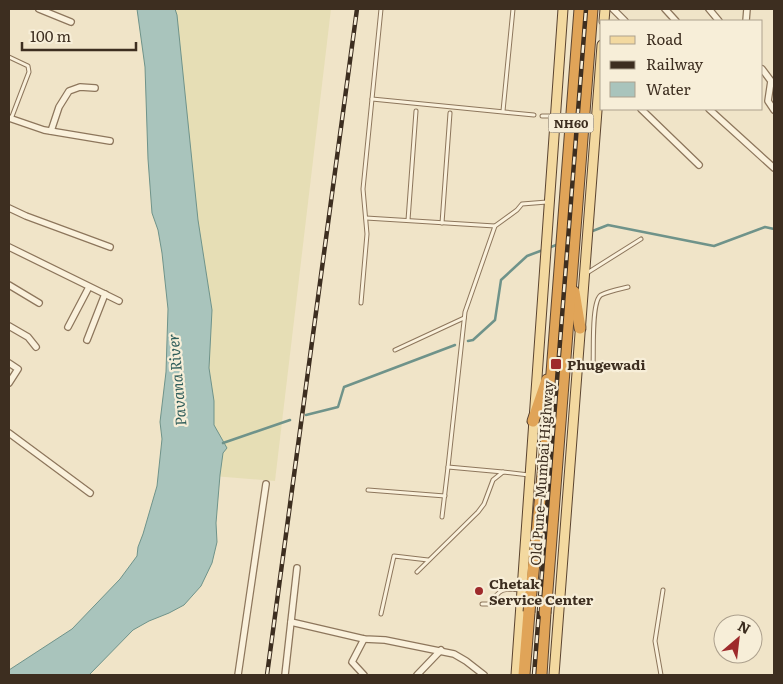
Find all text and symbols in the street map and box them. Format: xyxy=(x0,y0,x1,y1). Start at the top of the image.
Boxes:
scale bar xyxy=(22,20,136,52)
legend xyxy=(600,20,763,110)
text: 100 m xyxy=(30,24,71,47)
text: Road xyxy=(646,27,682,50)
text: Railway xyxy=(646,52,704,75)
text: Water xyxy=(646,77,691,100)
road number: NH60 xyxy=(548,114,594,132)
water label: Pavana River xyxy=(161,333,191,427)
place label: Phugewadi xyxy=(567,354,646,374)
marker: Phugewadi xyxy=(549,357,563,371)
street label: Old Pune–Mumbai Highway xyxy=(525,379,558,566)
place label: Chetak Service Center xyxy=(489,573,594,609)
marker: Chetak Service Center xyxy=(473,585,485,597)
north arrow xyxy=(713,614,763,664)
text: N xyxy=(735,615,755,638)

